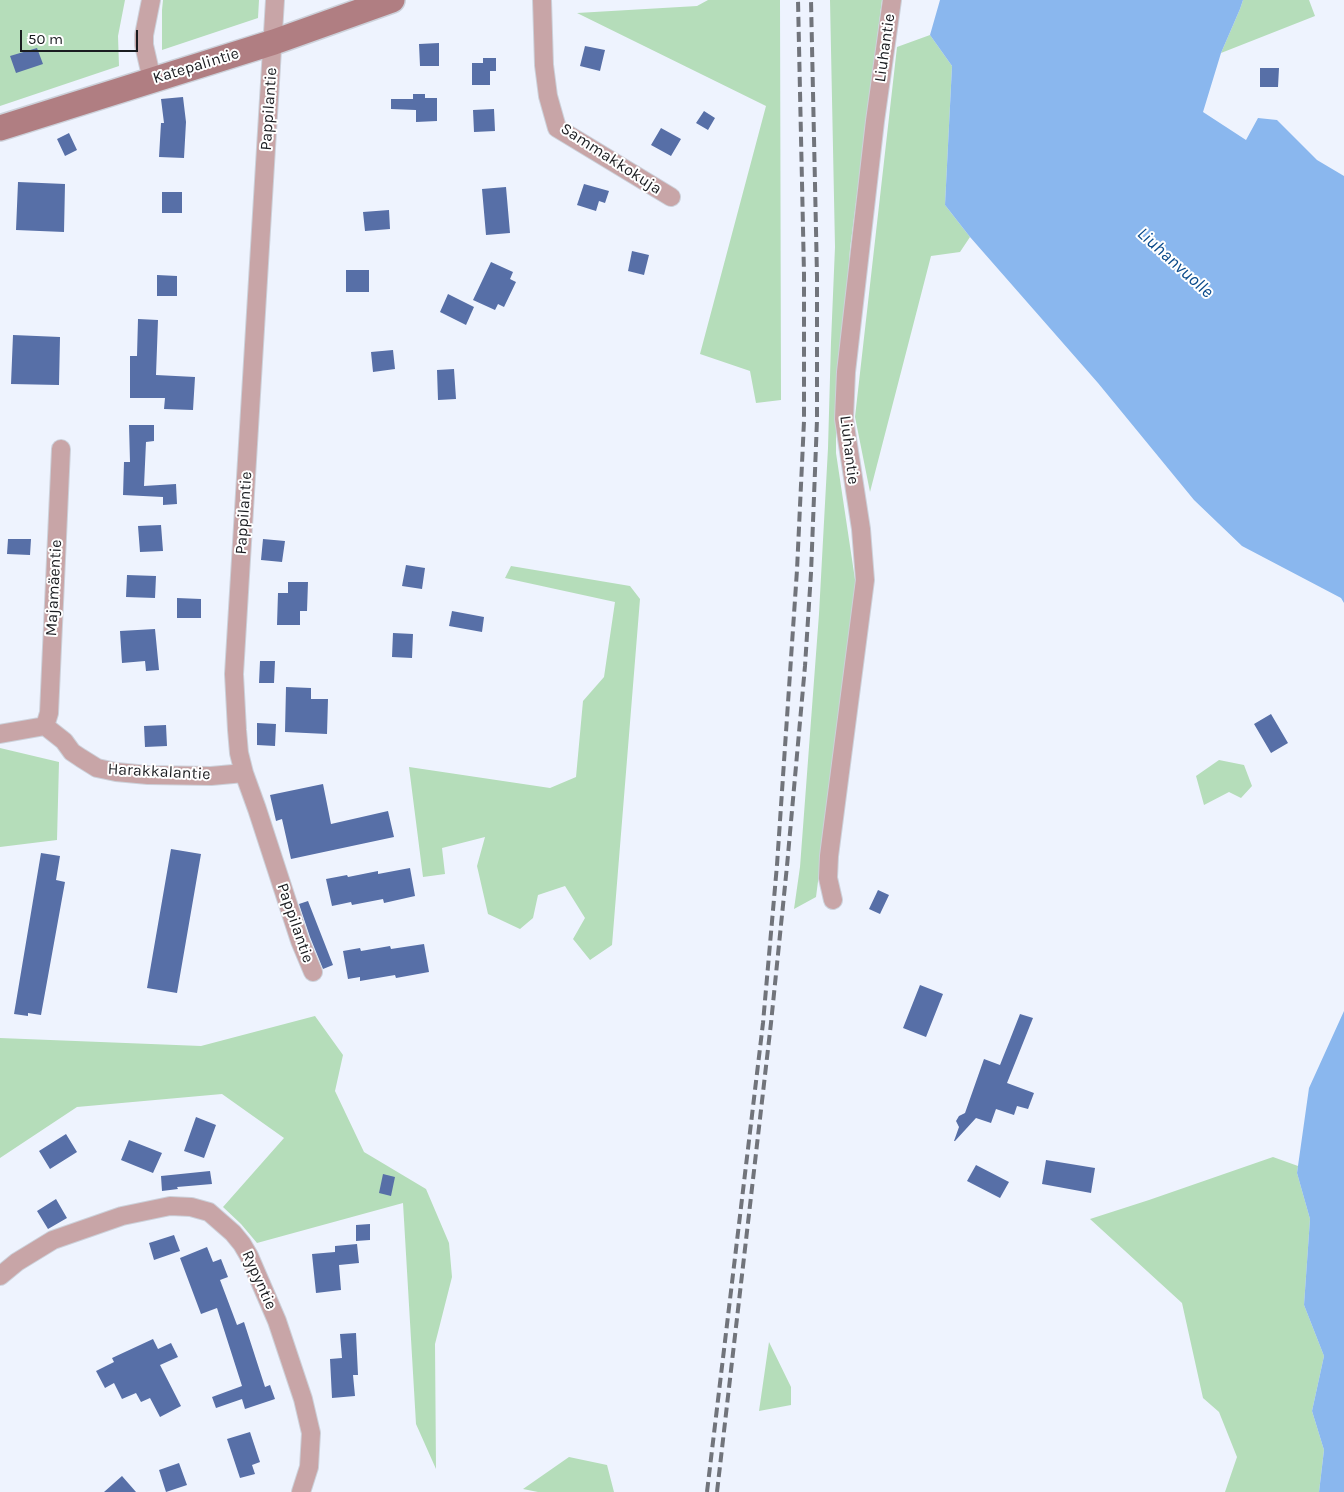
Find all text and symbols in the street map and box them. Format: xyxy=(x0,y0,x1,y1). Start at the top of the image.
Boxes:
street label: Liuhantie xyxy=(871,12,899,84)
scale bar xyxy=(22,20,140,52)
text: 50 m xyxy=(28,30,63,48)
street label: Katepalintie xyxy=(151,44,241,88)
street label: Pappilantie xyxy=(257,67,281,151)
street label: Sammakkokuja xyxy=(557,119,665,199)
water label: Liuhanvuolle xyxy=(1132,223,1218,303)
street label: Liuhantie xyxy=(835,415,863,485)
street label: Pappilantie xyxy=(232,471,256,555)
street label: Majamäentie xyxy=(42,539,66,637)
street label: Harakkalantie xyxy=(107,760,211,784)
street label: Pappilantie xyxy=(272,881,318,965)
street label: Rypyntie xyxy=(237,1247,281,1313)

